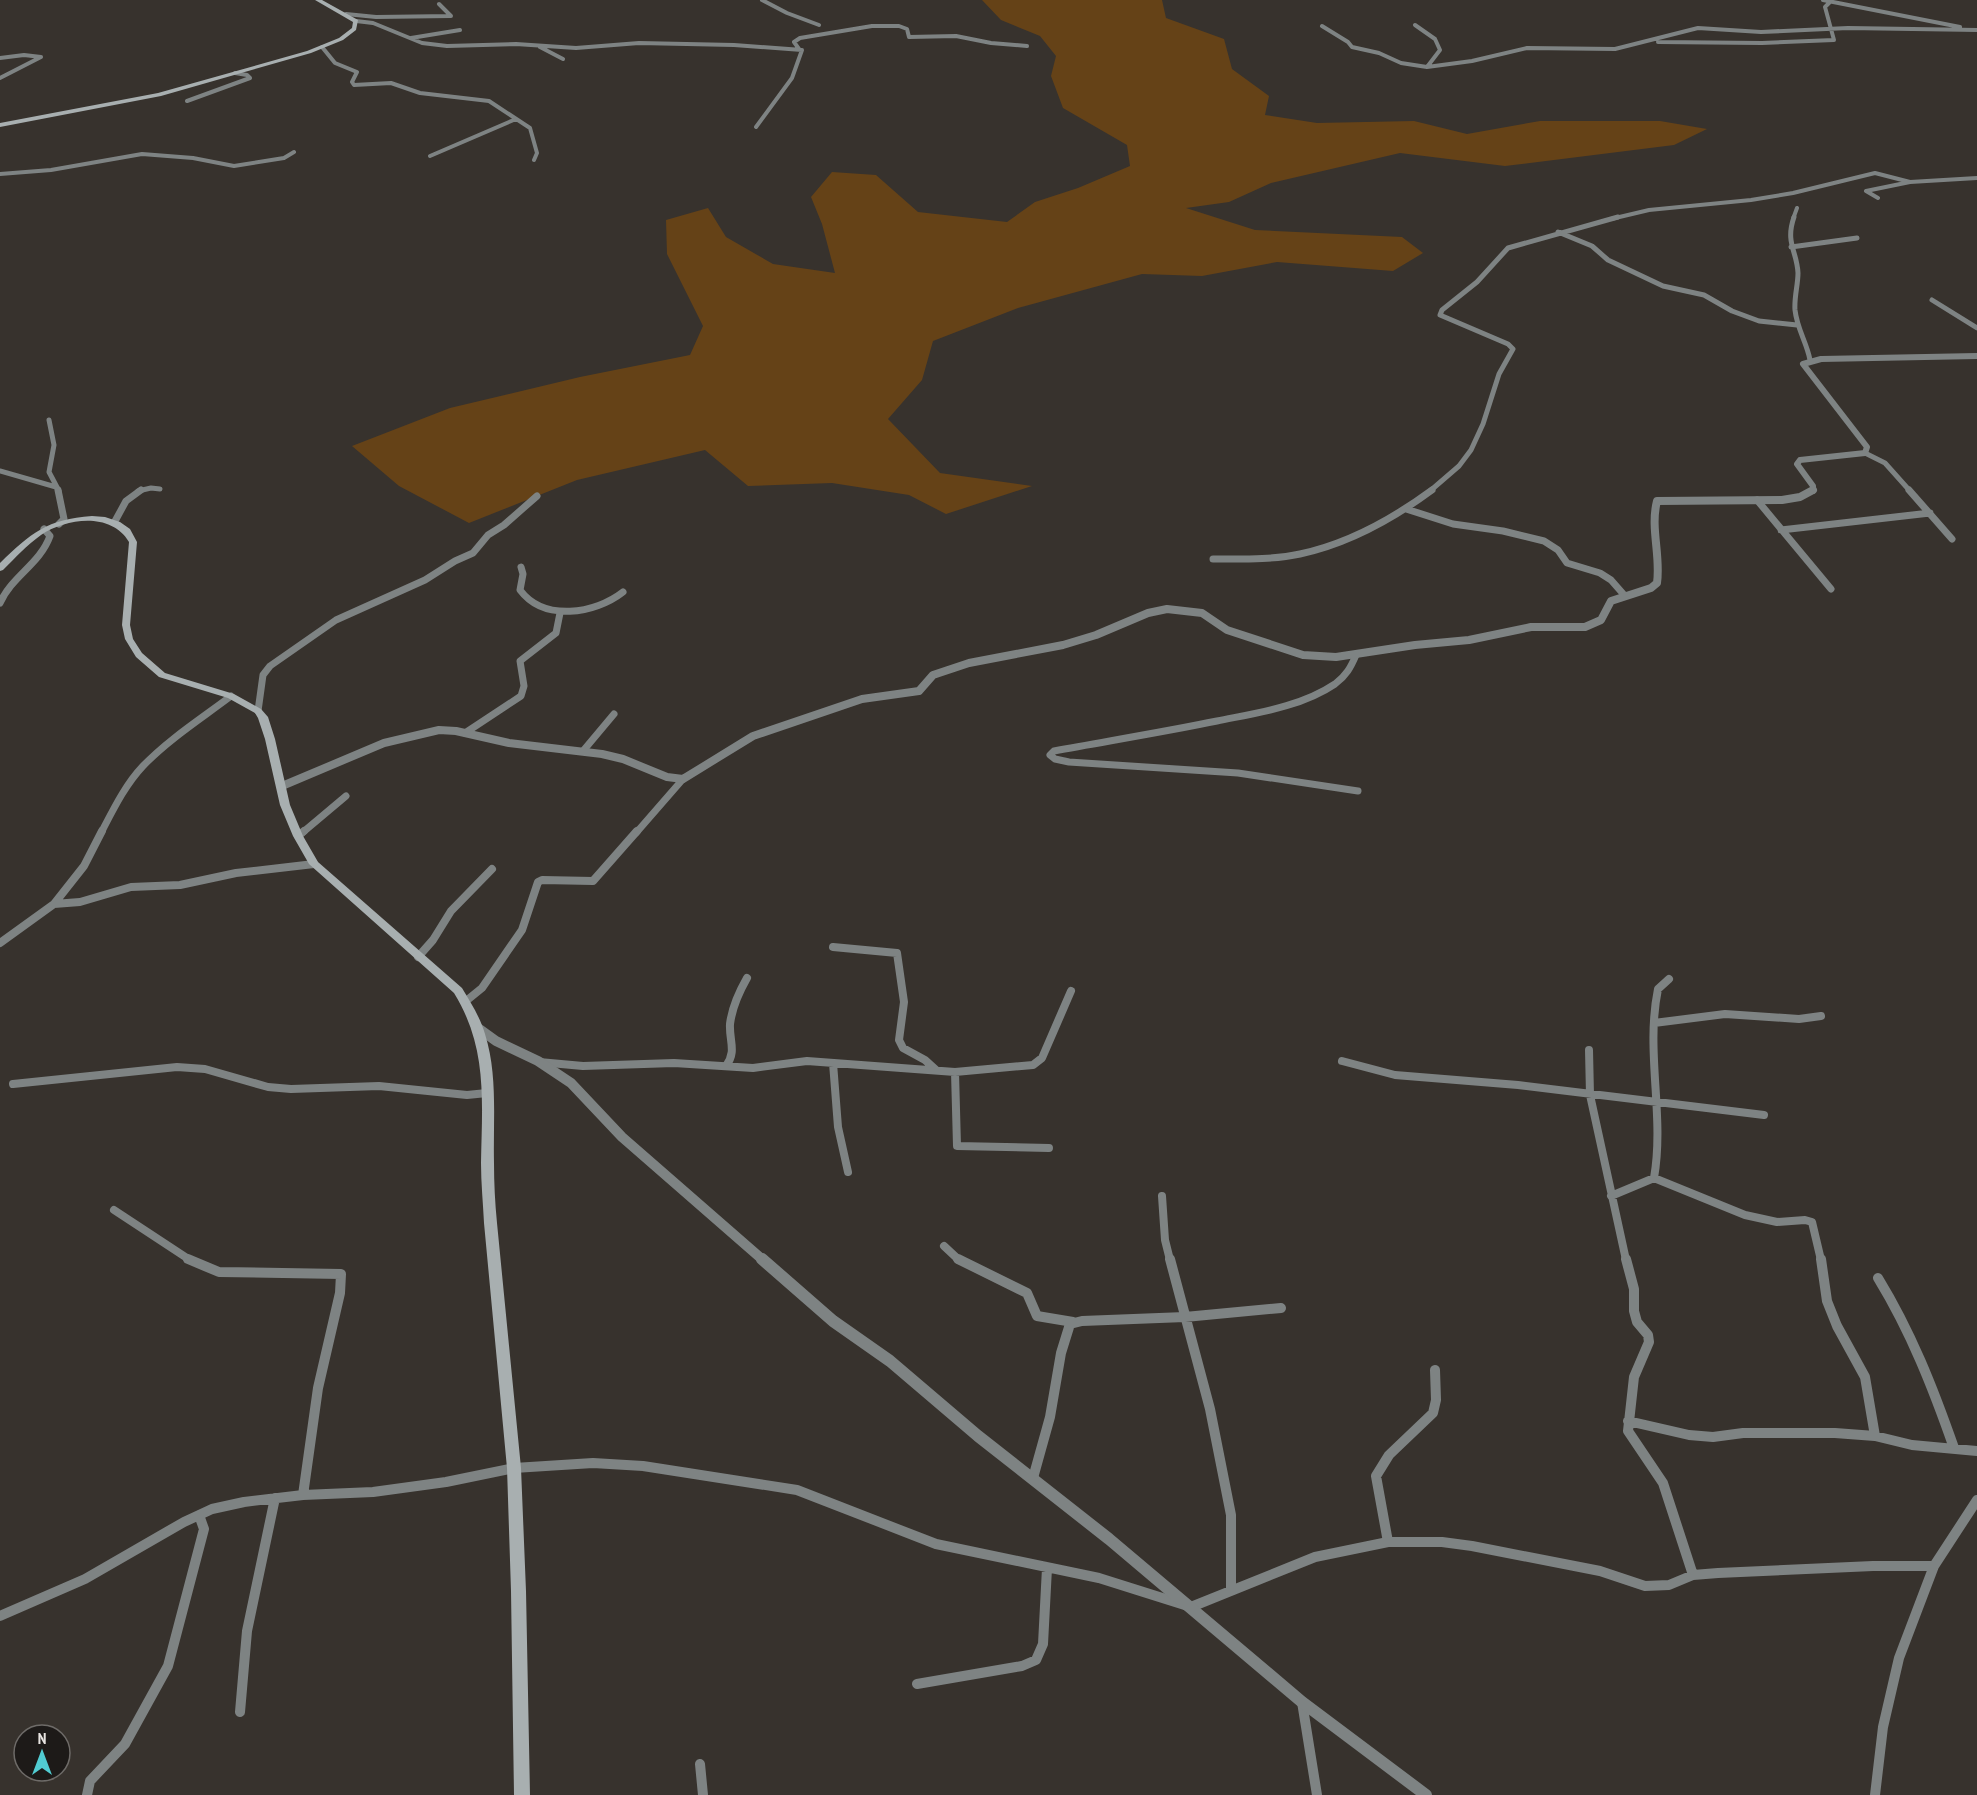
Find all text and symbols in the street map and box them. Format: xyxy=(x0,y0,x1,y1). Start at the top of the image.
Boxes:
north arrow xyxy=(12,1723,72,1783)
text: N xyxy=(38,1728,46,1748)

